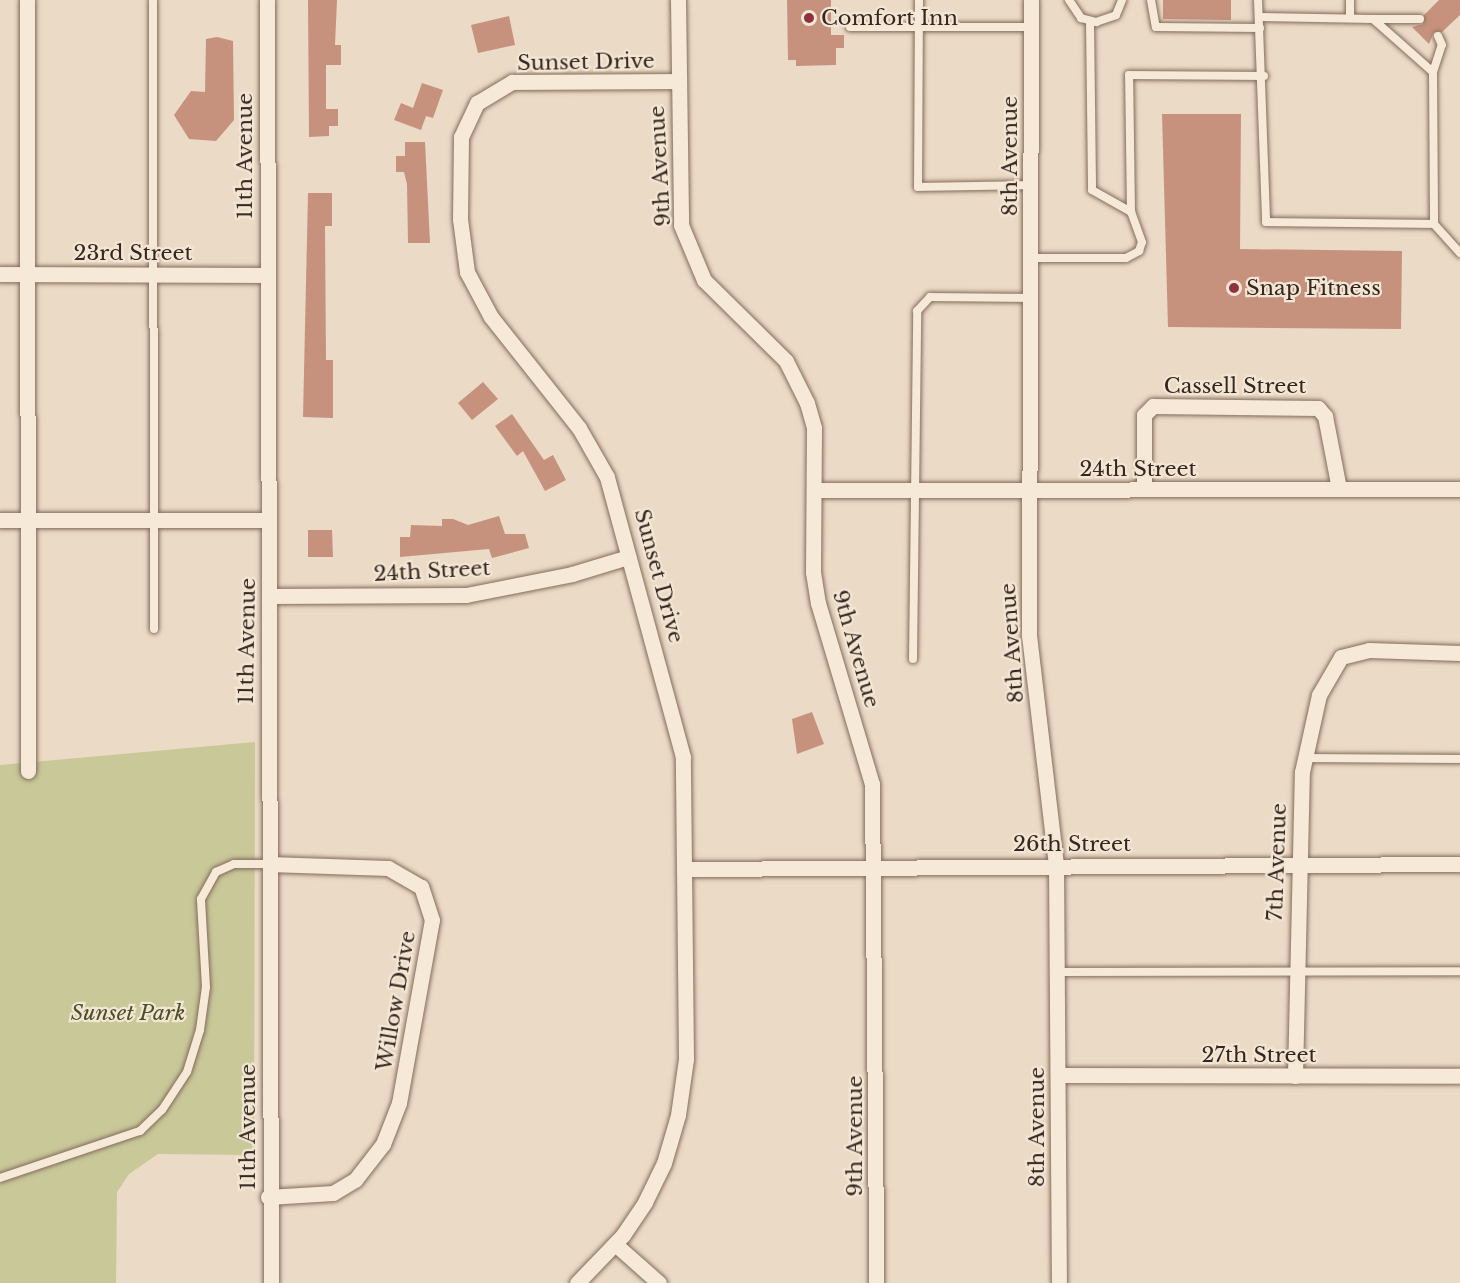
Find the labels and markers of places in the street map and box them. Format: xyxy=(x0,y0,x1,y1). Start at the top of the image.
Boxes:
place label: Comfort Inn xyxy=(821,5,958,31)
marker: Comfort Inn xyxy=(802,11,816,25)
place label: Snap Fitness xyxy=(1246,275,1381,301)
marker: Snap Fitness xyxy=(1227,281,1241,295)

